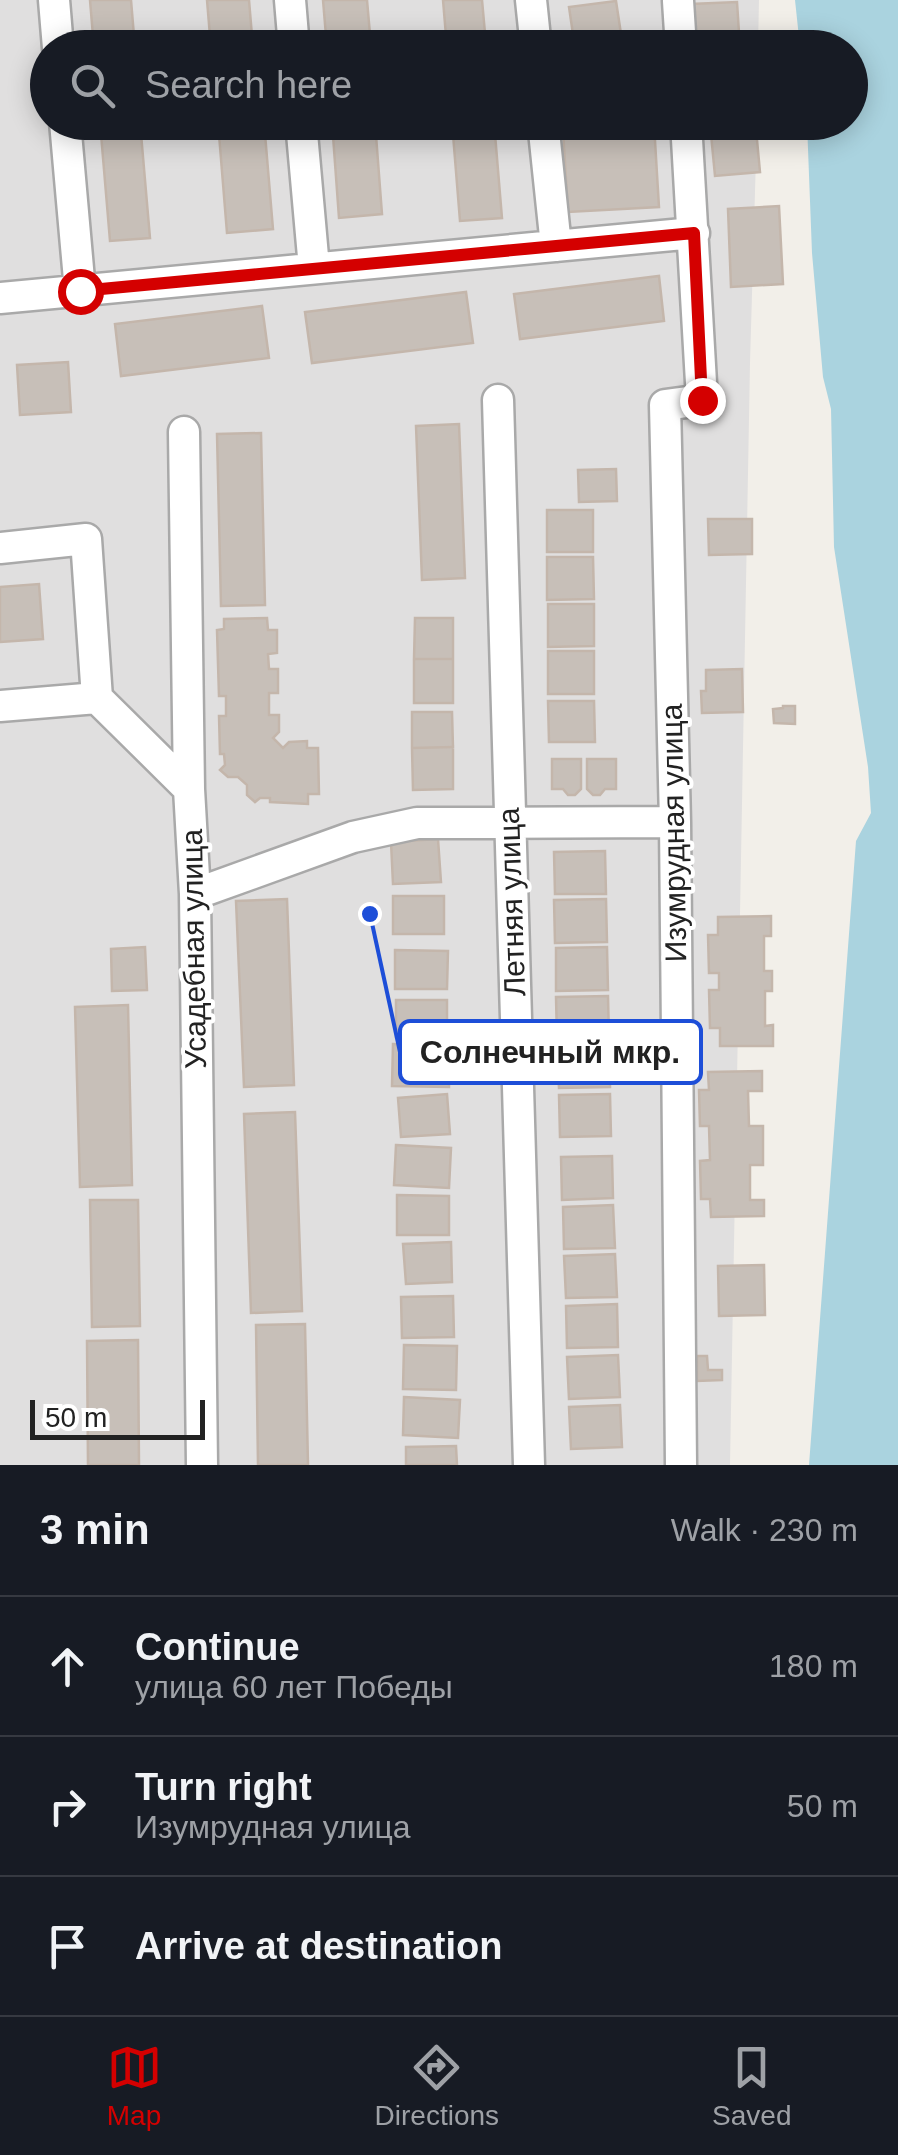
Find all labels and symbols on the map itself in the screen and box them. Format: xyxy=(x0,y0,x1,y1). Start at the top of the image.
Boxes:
route start xyxy=(58,269,104,315)
route end xyxy=(680,378,726,424)
street label: Изумрудная улица xyxy=(655,703,692,962)
street label: Летняя улица xyxy=(492,807,531,997)
street label: Усадебная улица xyxy=(175,828,212,1069)
callout: Солнечный мкр. xyxy=(400,1021,701,1083)
text: Солнечный мкр. xyxy=(420,1034,680,1070)
scale bar xyxy=(30,1395,205,1440)

